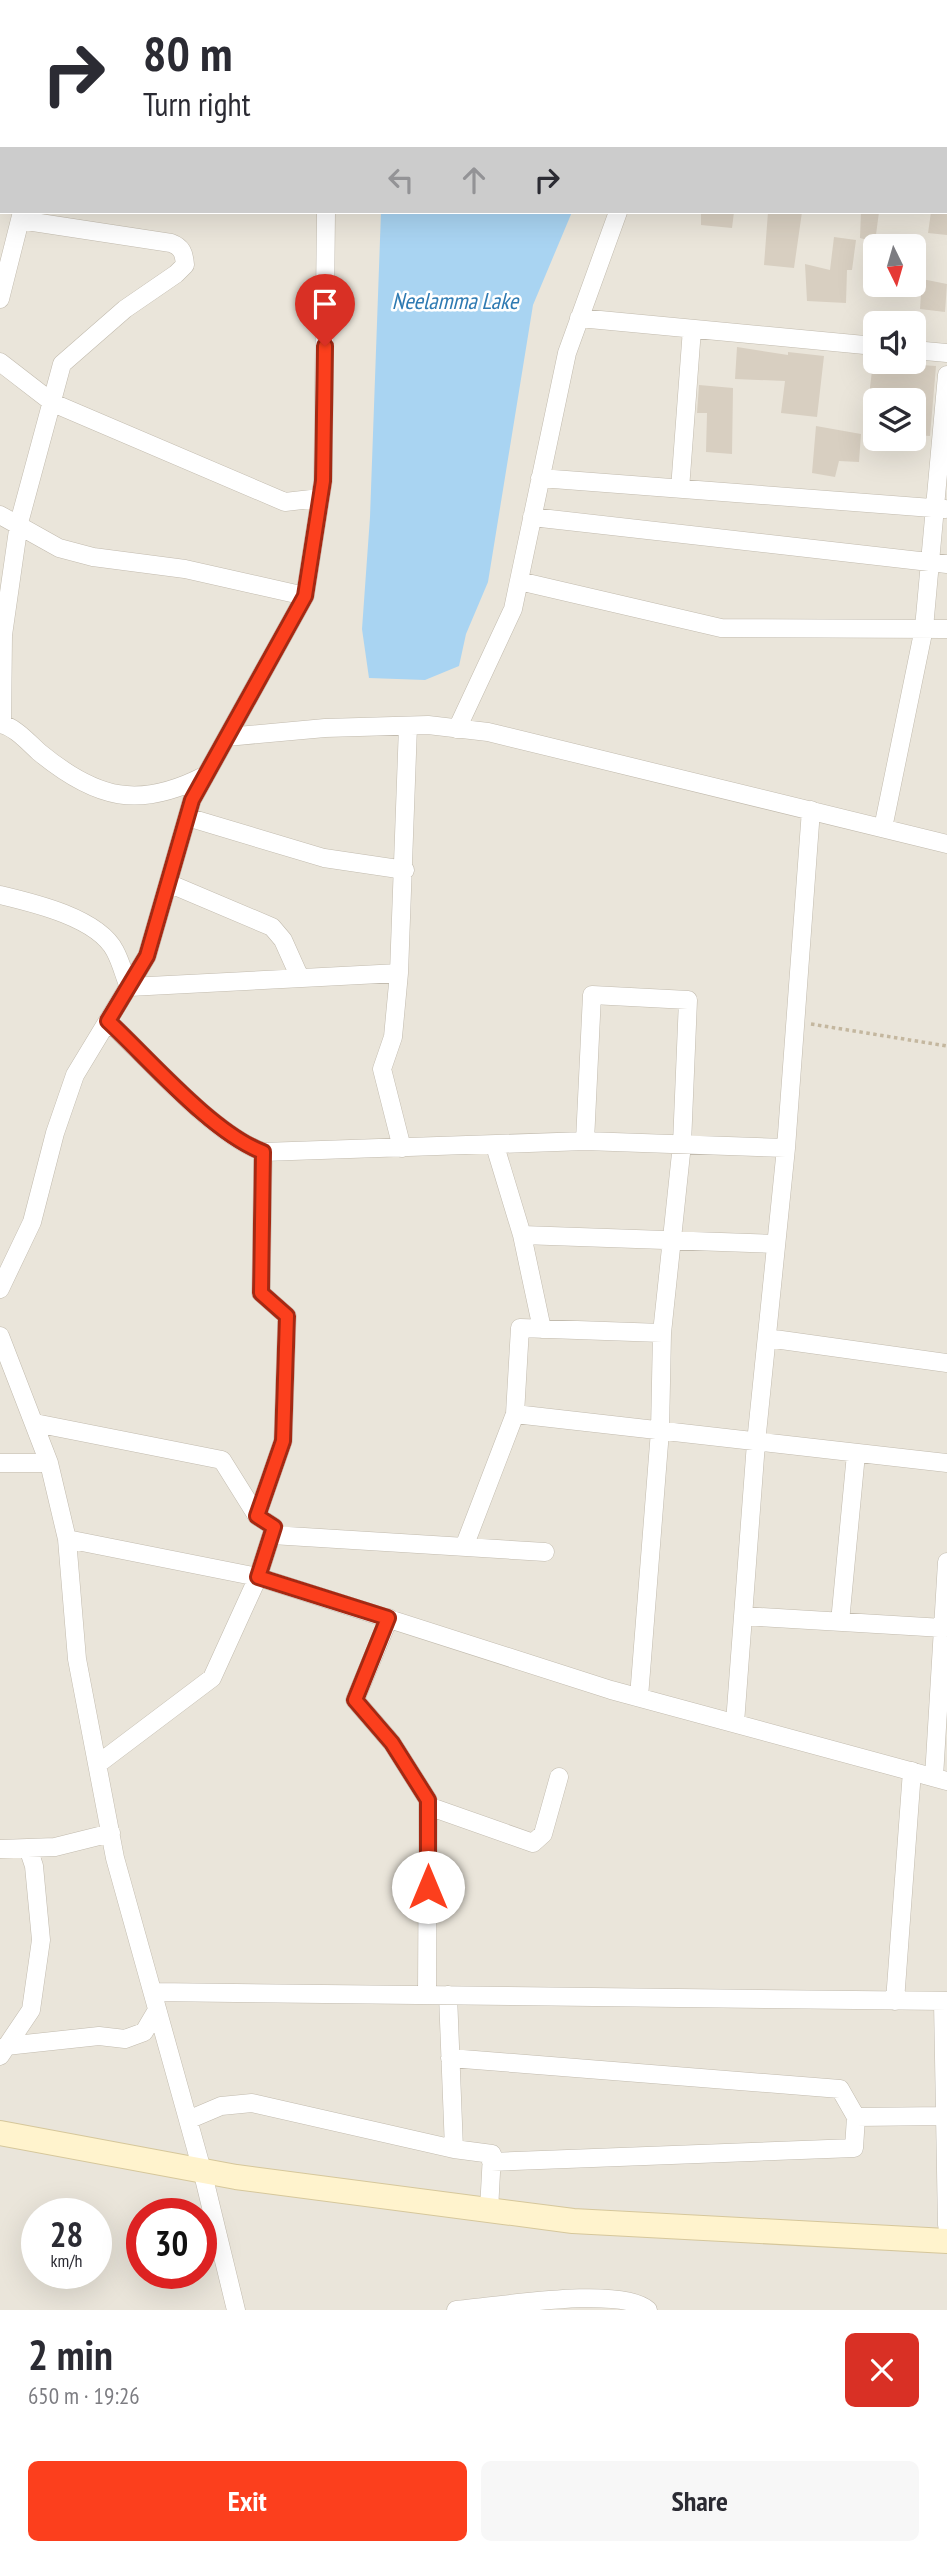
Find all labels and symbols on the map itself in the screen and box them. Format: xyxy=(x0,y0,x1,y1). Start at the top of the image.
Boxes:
north arrow xyxy=(863,234,926,298)
pin xyxy=(295,274,355,346)
water label: Neelamma Lake xyxy=(392,286,520,315)
position arrow xyxy=(391,1850,465,1924)
speed limit sign: 30 xyxy=(126,2198,217,2289)

